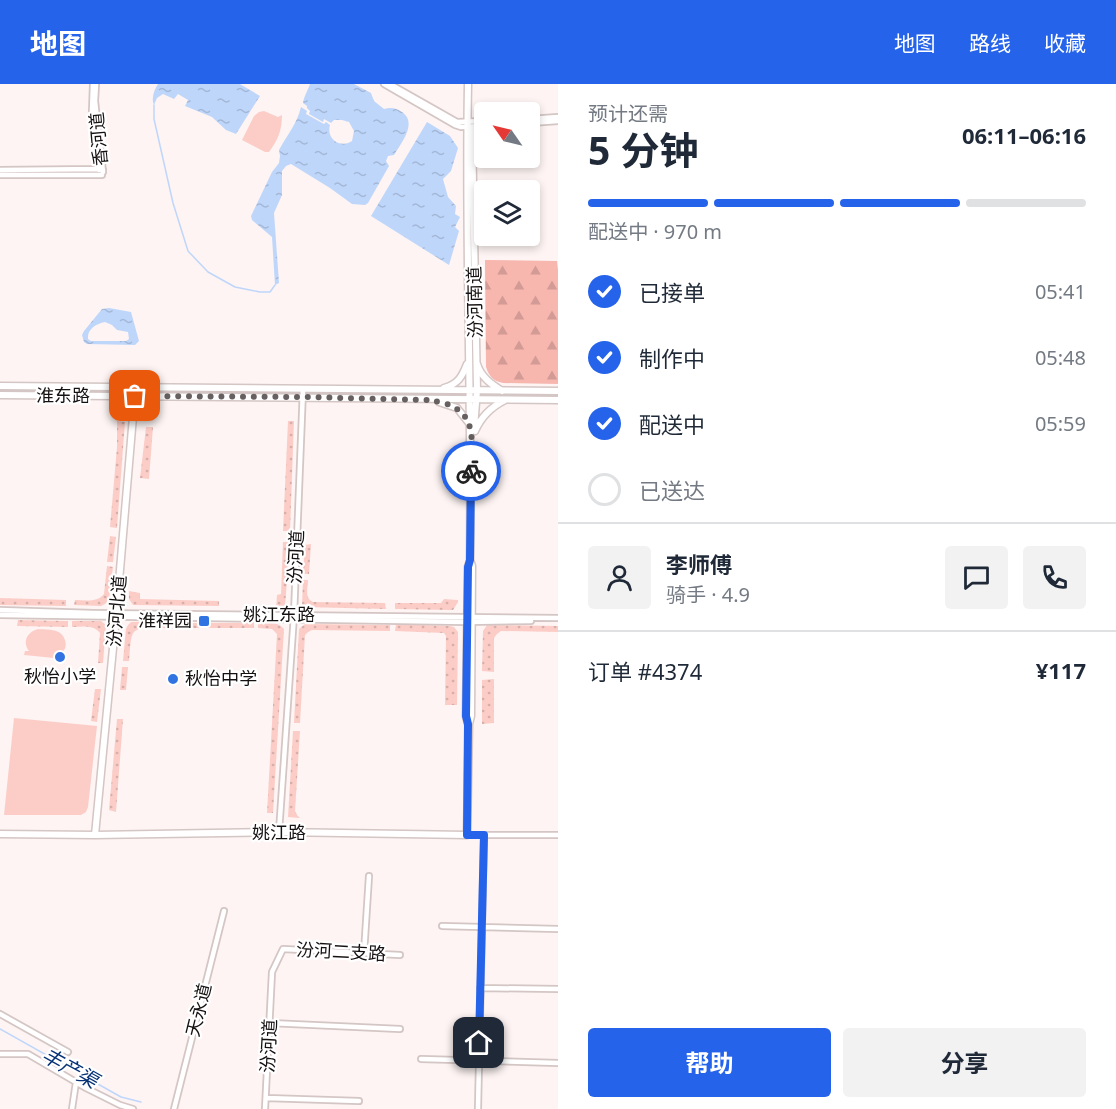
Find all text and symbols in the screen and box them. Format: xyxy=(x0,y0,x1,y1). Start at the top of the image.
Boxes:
text: 地图 xyxy=(30,24,86,62)
text: 地图 xyxy=(894,29,936,57)
text: 路线 xyxy=(969,29,1011,57)
text: 收藏 xyxy=(1044,29,1086,57)
text: 预计还需 xyxy=(588,100,668,127)
north arrow xyxy=(474,102,540,168)
map controls xyxy=(474,102,540,246)
street label: 香河道 xyxy=(84,111,112,167)
text: 06:11–06:16 xyxy=(962,120,1086,150)
text: 5 分钟 xyxy=(588,123,698,176)
button: layers xyxy=(474,180,540,246)
text: 配送中 · 970 m xyxy=(588,218,722,245)
street label: 汾河南道 xyxy=(461,266,487,338)
icon: check xyxy=(588,275,621,308)
text: 已接单 xyxy=(639,277,705,307)
text: 05:41 xyxy=(1035,278,1086,305)
icon: check xyxy=(588,341,621,374)
text: 制作中 xyxy=(639,343,705,373)
text: 05:48 xyxy=(1035,344,1086,371)
pin xyxy=(109,370,160,421)
icon: bag xyxy=(118,379,151,412)
street label: 淮东路 xyxy=(36,383,90,407)
icon: check xyxy=(588,407,621,440)
text: 配送中 xyxy=(639,409,705,439)
text: 05:59 xyxy=(1035,410,1086,437)
courier xyxy=(441,441,501,501)
icon: bike xyxy=(455,455,488,488)
text: 已送达 xyxy=(639,475,705,505)
street label: 汾河道 xyxy=(282,529,308,585)
button: person xyxy=(588,546,651,609)
button: chat xyxy=(945,546,1008,609)
button: phone xyxy=(1023,546,1086,609)
text: 李师傅 xyxy=(666,549,732,579)
street label: 汾河北道 xyxy=(101,574,131,648)
text: 骑手 · 4.9 xyxy=(666,581,750,608)
street label: 姚江东路 xyxy=(243,602,315,626)
place label: 淮祥园 xyxy=(138,608,192,632)
marker: 淮祥园 xyxy=(197,614,211,628)
marker: 秋怡小学 xyxy=(53,650,67,664)
text: ¥117 xyxy=(1036,655,1086,685)
text: 订单 #4374 xyxy=(588,656,702,686)
place label: 秋怡小学 xyxy=(24,664,96,688)
place label: 秋怡中学 xyxy=(185,666,257,690)
marker: 秋怡中学 xyxy=(166,672,180,686)
street label: 姚江路 xyxy=(252,820,306,844)
street label: 汾河二支路 xyxy=(295,937,387,965)
street label: 天永道 xyxy=(180,981,216,1039)
pin xyxy=(453,1017,504,1068)
street label: 汾河道 xyxy=(255,1018,281,1074)
icon: home xyxy=(462,1026,495,1059)
button: 帮助 xyxy=(588,1028,831,1097)
button: 分享 xyxy=(843,1028,1086,1097)
water label: 丰产渠 xyxy=(37,1041,106,1095)

